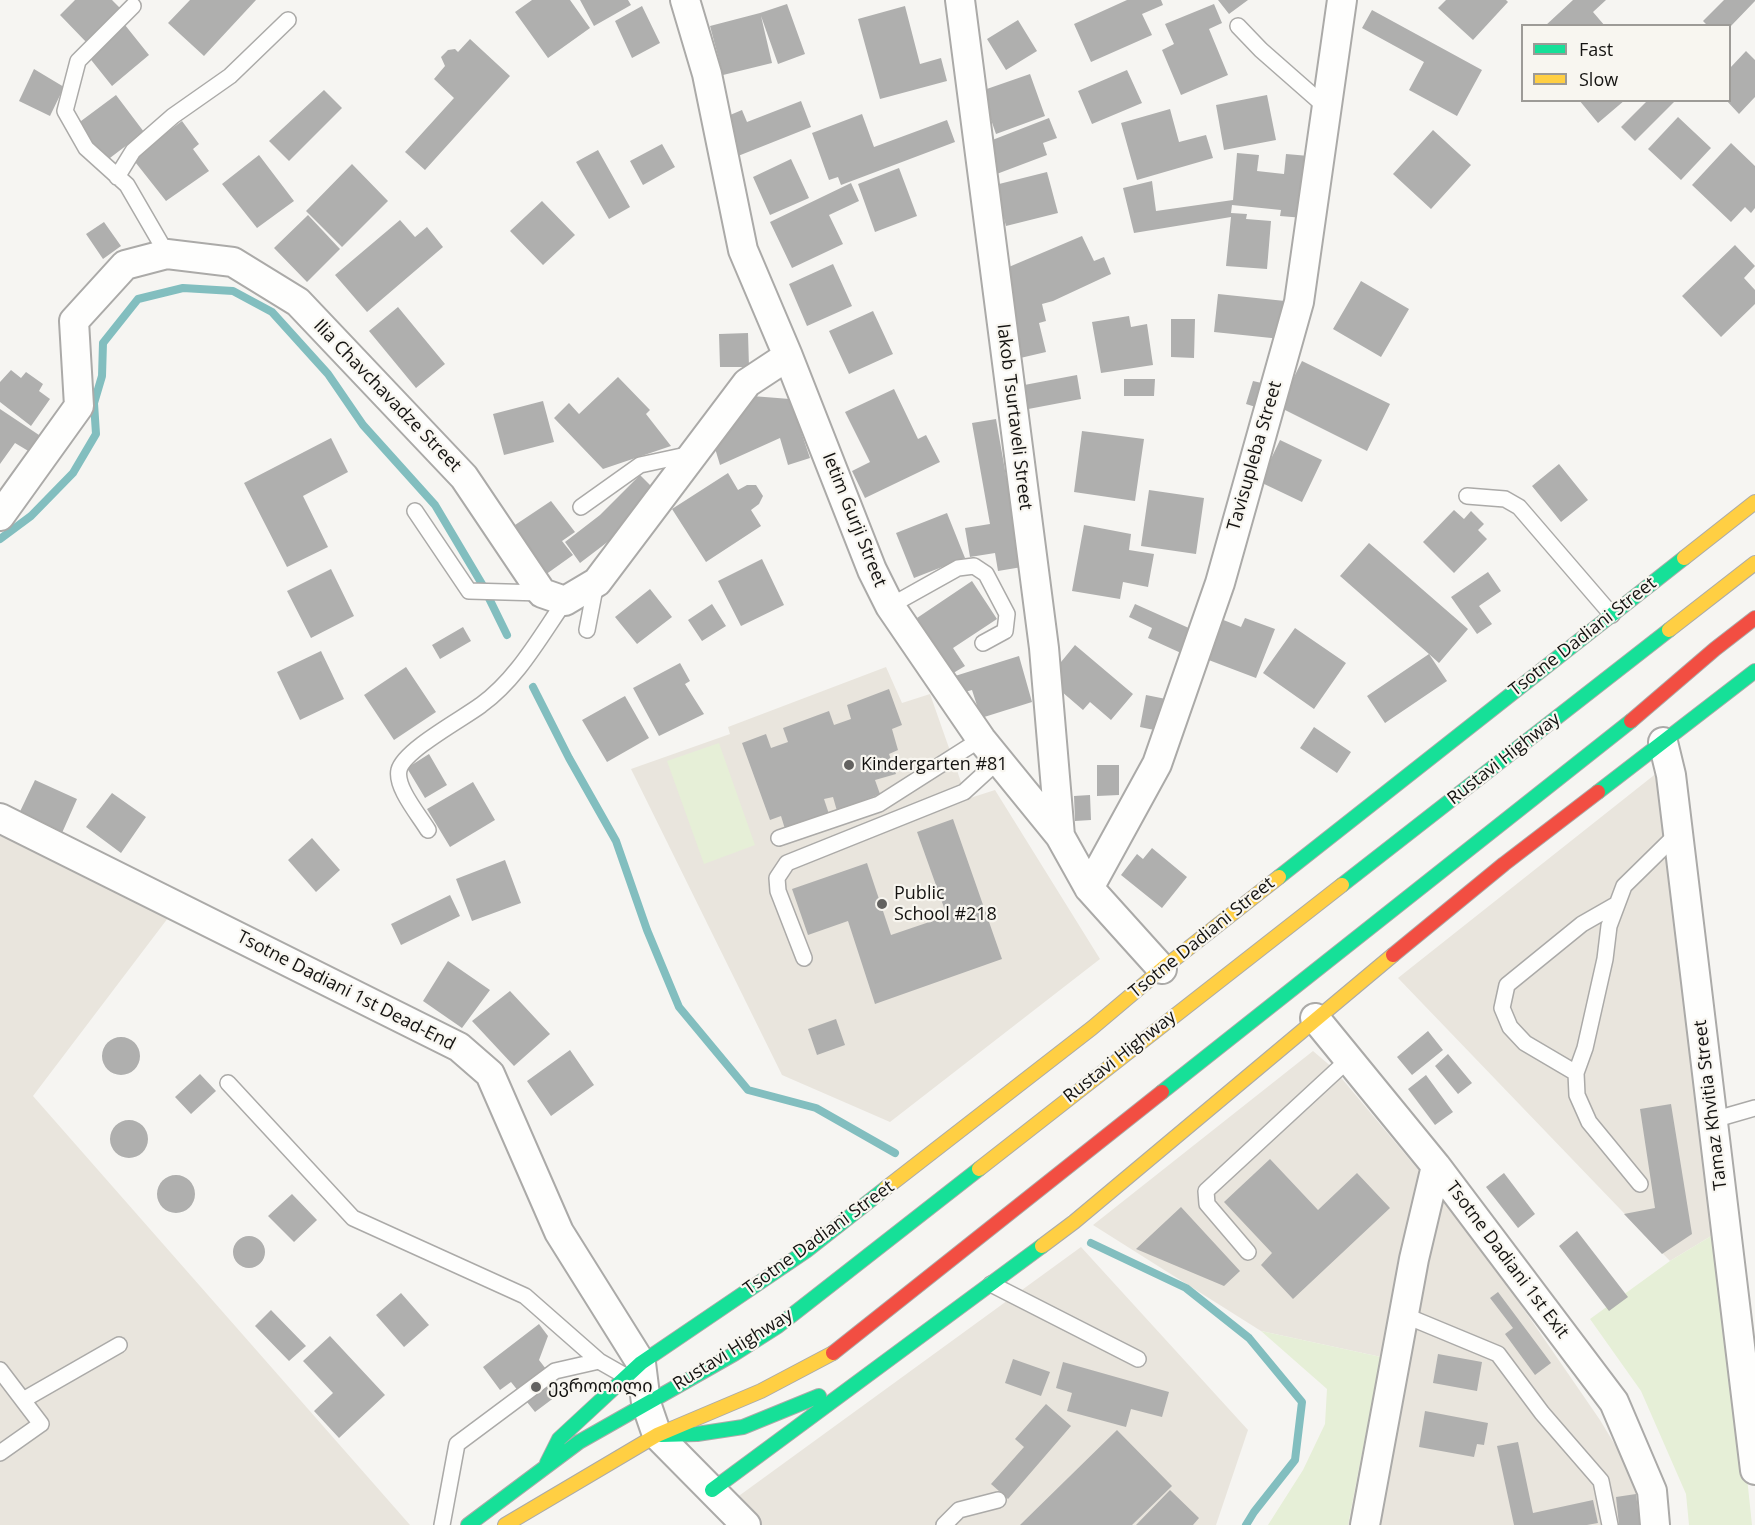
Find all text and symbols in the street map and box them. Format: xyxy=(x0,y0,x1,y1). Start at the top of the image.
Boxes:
legend xyxy=(1521,24,1731,102)
text: Fast xyxy=(1579,37,1613,61)
text: Slow xyxy=(1579,67,1618,91)
street label: Ilia Chavchavadze Street xyxy=(309,315,465,477)
street label: Iakob Tsurtaveli Street xyxy=(992,323,1036,511)
street label: Tavisupleba Street xyxy=(1223,379,1287,533)
street label: Ietim Gurji Street xyxy=(817,450,891,590)
street label: Tsotne Dadiani Street xyxy=(1505,573,1661,701)
street label: Rustavi Highway xyxy=(1443,708,1565,810)
place label: Kindergarten #81 xyxy=(861,754,1008,776)
marker: Kindergarten #81 xyxy=(842,758,856,772)
street label: Tsotne Dadiani Street xyxy=(1125,873,1279,1003)
place label: Public School #218 xyxy=(894,883,997,926)
marker: Public School #218 xyxy=(875,897,889,911)
street label: Tsotne Dadiani 1st Dead-End xyxy=(233,926,459,1056)
street label: Rustavi Highway xyxy=(1059,1006,1181,1108)
street label: Tamaz Khvitia Street xyxy=(1690,1019,1732,1191)
street label: Tsotne Dadiani Street xyxy=(740,1176,898,1300)
street label: Tsotne Dadiani 1st Exit xyxy=(1441,1177,1573,1343)
street label: Rustavi Highway xyxy=(669,1305,797,1395)
place label: ევროოილი xyxy=(548,1376,653,1398)
marker: ევროოილი xyxy=(529,1380,543,1394)

